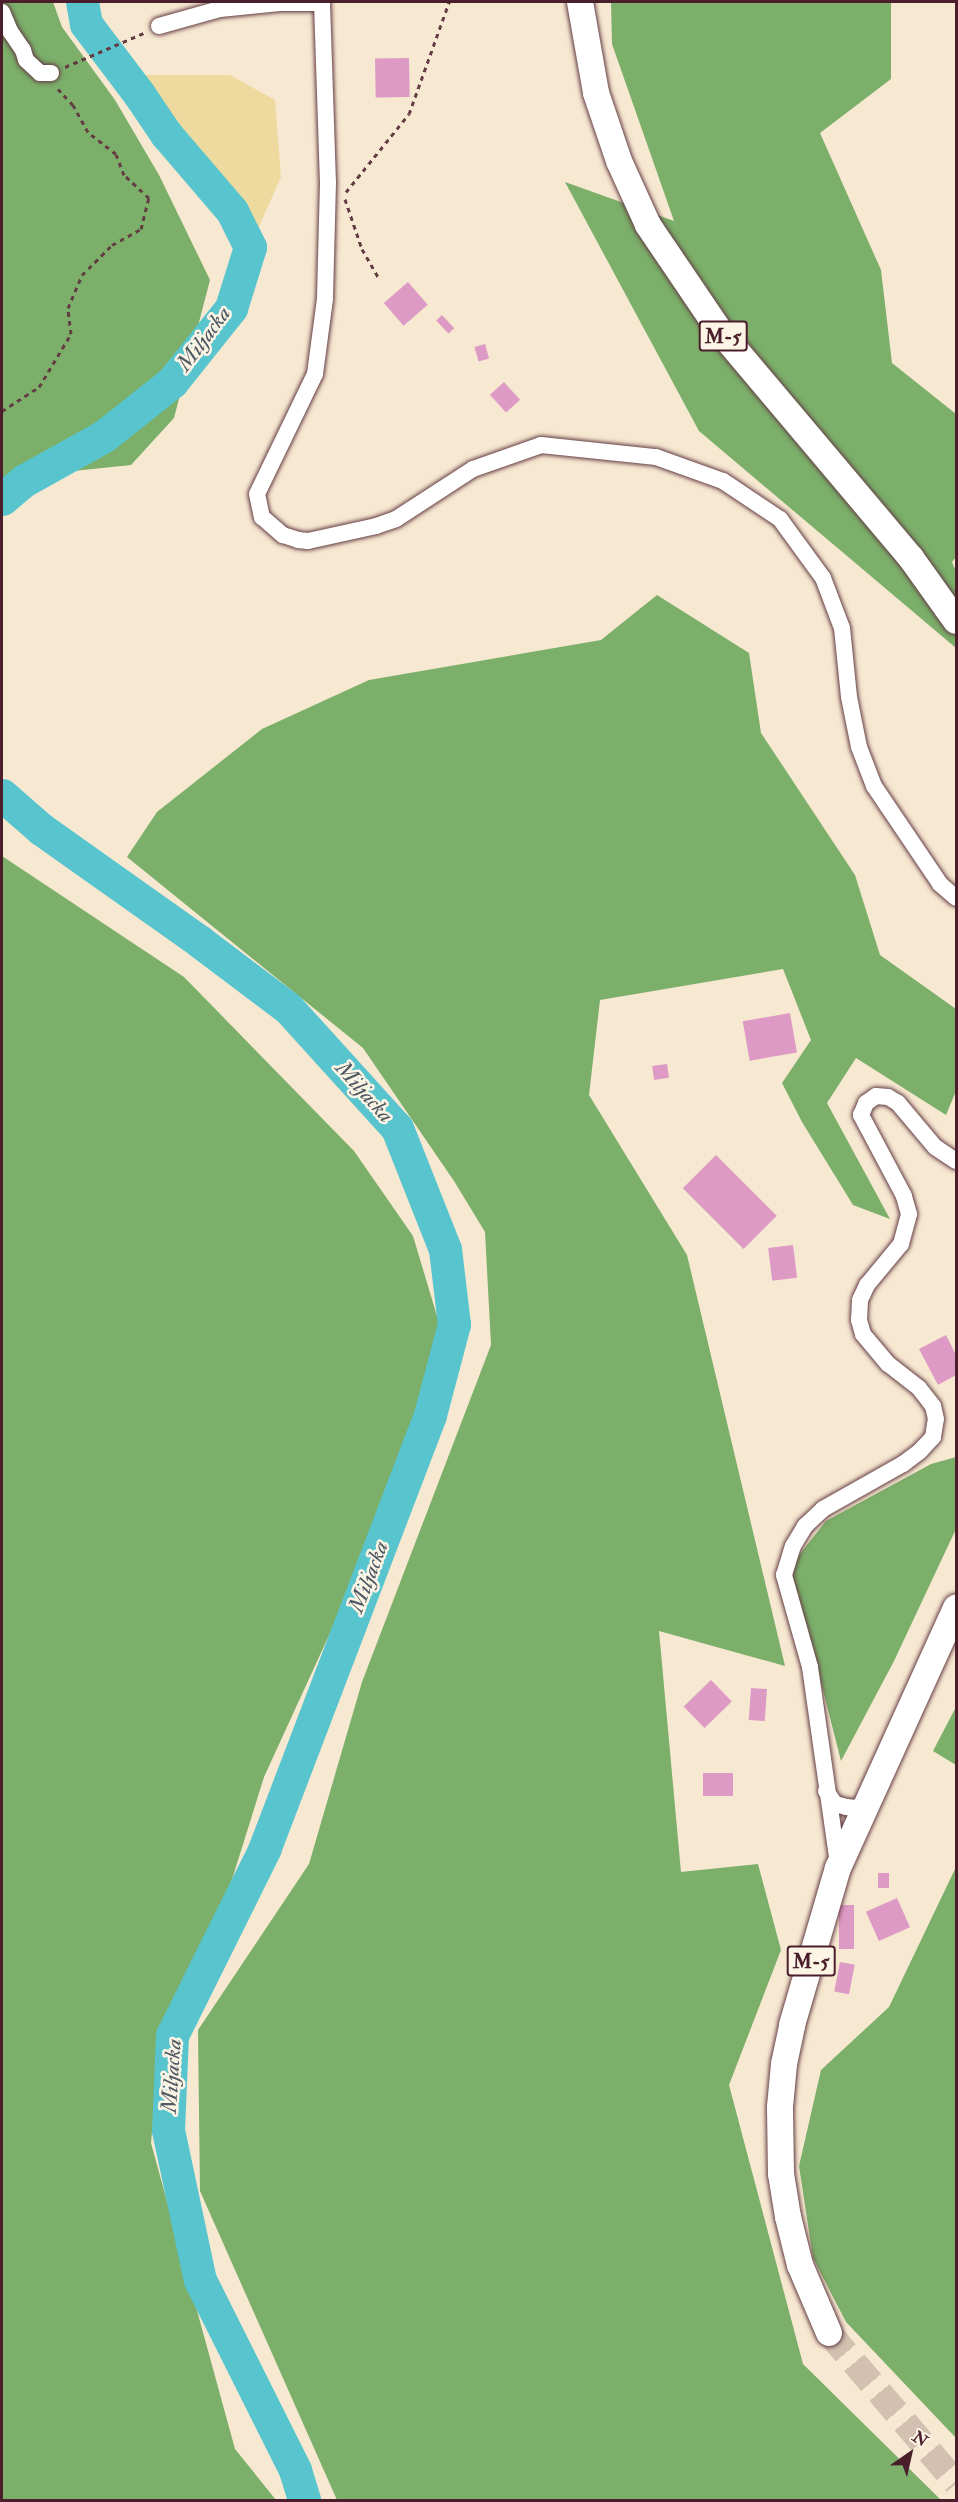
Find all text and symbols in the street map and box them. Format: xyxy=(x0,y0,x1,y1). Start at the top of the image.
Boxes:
water label: Miljacka xyxy=(171,301,237,377)
road number: M-5 xyxy=(698,319,748,353)
water label: Miljacka xyxy=(329,1056,399,1128)
water label: Miljacka xyxy=(343,1538,395,1616)
road number: M-5 xyxy=(786,1944,836,1978)
water label: Miljacka xyxy=(156,2038,188,2114)
north arrow xyxy=(880,2424,940,2484)
text: N xyxy=(909,2427,932,2451)

